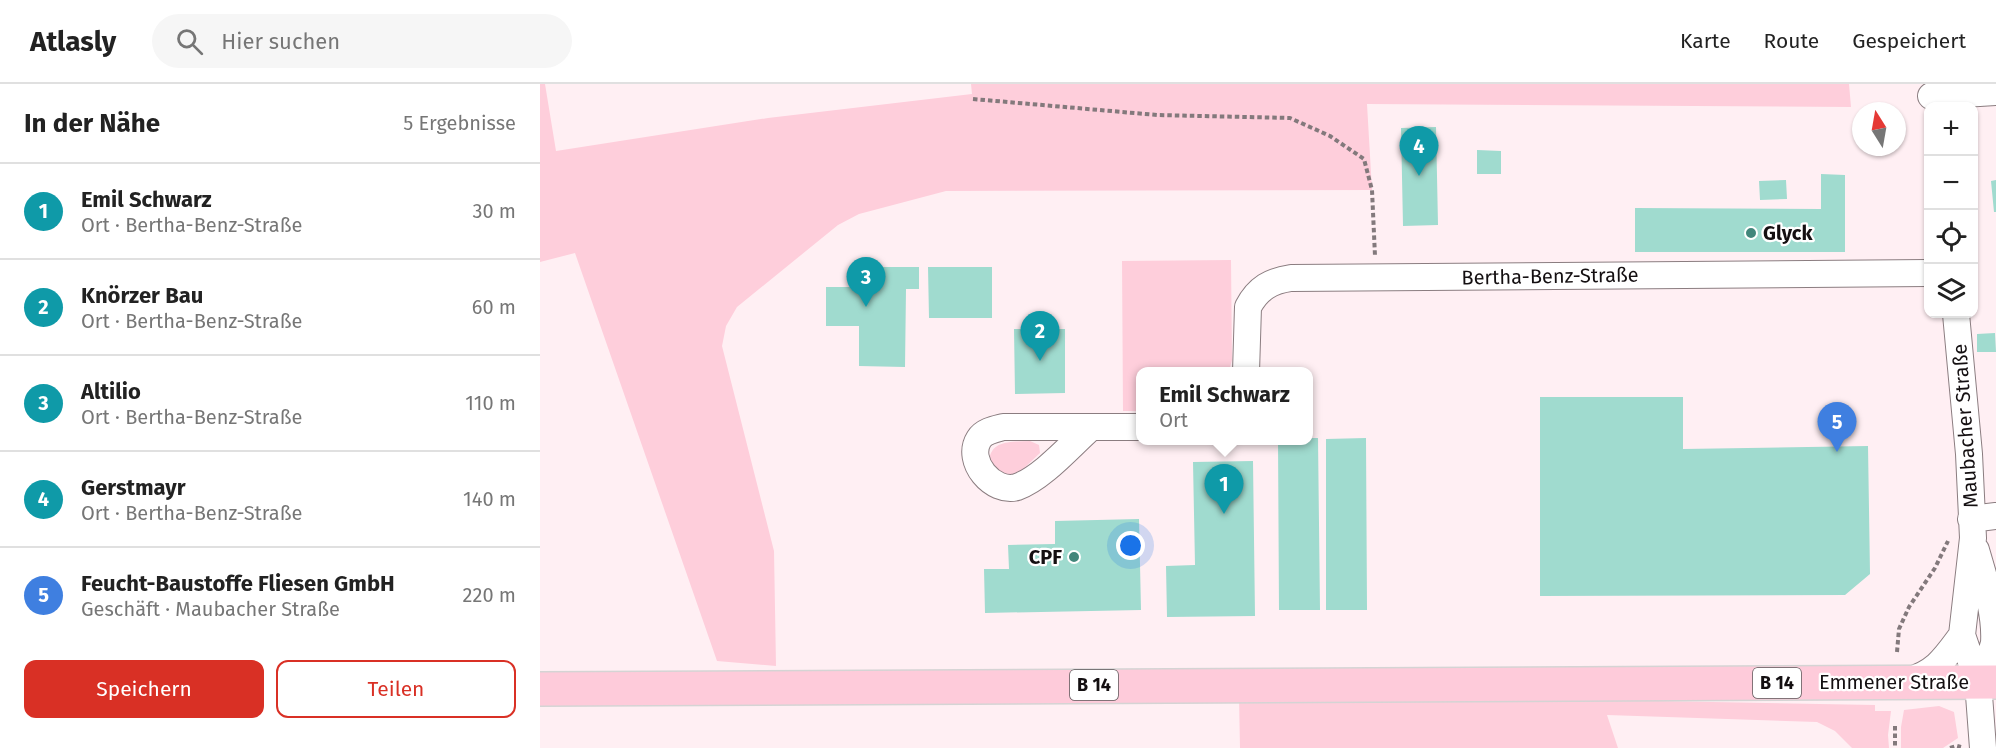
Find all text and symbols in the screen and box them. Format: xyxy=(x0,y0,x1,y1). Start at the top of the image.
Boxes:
search box xyxy=(152,14,572,68)
text: Atlasly xyxy=(30,25,116,58)
icon: search xyxy=(173,25,206,58)
text: Hier suchen xyxy=(221,28,340,55)
text: Karte xyxy=(1680,28,1731,54)
text: Route xyxy=(1764,28,1819,54)
text: Gespeichert xyxy=(1852,28,1966,54)
north arrow xyxy=(1852,102,1906,156)
map controls xyxy=(1924,102,1978,318)
button: + xyxy=(1924,102,1978,156)
text: In der Nähe xyxy=(24,108,160,139)
text: 5 Ergebnisse xyxy=(403,111,516,135)
pin: 4 xyxy=(1400,126,1438,176)
button: − xyxy=(1924,156,1978,210)
text: Emil Schwarz xyxy=(81,186,212,213)
text: 1 xyxy=(39,199,48,223)
text: 30 m xyxy=(472,199,516,223)
button: locate xyxy=(1924,210,1978,264)
text: Ort · Bertha-Benz-Straße xyxy=(81,213,303,237)
place label: Glyck xyxy=(1763,221,1813,245)
marker: Glyck xyxy=(1744,226,1758,240)
pin: 3 xyxy=(846,258,886,307)
street label: Bertha-Benz-Straße xyxy=(1461,262,1639,290)
button: layers xyxy=(1924,264,1978,318)
text: Knörzer Bau xyxy=(81,282,203,309)
text: 2 xyxy=(38,295,49,319)
text: 60 m xyxy=(472,295,516,319)
text: Ort · Bertha-Benz-Straße xyxy=(81,309,303,333)
pin: 2 xyxy=(1020,312,1060,361)
street label: Maubacher Straße xyxy=(1947,343,1983,509)
popup xyxy=(1136,367,1313,445)
text: Altilio xyxy=(81,378,141,405)
text: Emil Schwarz xyxy=(1159,381,1290,408)
text: 3 xyxy=(38,391,49,415)
text: 110 m xyxy=(465,391,516,415)
pin: 5 xyxy=(1818,402,1856,452)
text: Ort · Bertha-Benz-Straße xyxy=(81,405,303,429)
text: Ort xyxy=(1159,408,1188,432)
pin: 1 xyxy=(1204,464,1244,514)
text: Gerstmayr xyxy=(81,474,186,501)
text: 4 xyxy=(38,487,49,511)
text: 140 m xyxy=(463,487,516,511)
text: Ort · Bertha-Benz-Straße xyxy=(81,501,303,525)
your location xyxy=(1116,531,1145,560)
place label: CPF xyxy=(1029,545,1062,569)
marker: CPF xyxy=(1067,550,1081,564)
text: Feucht-Baustoffe Fliesen GmbH xyxy=(81,570,395,597)
text: 5 xyxy=(38,583,49,607)
text: 220 m xyxy=(463,583,516,607)
text: Geschäft · Maubacher Straße xyxy=(81,597,340,621)
button: Speichern xyxy=(24,660,264,718)
button: Teilen xyxy=(276,660,516,718)
road number: B 14 xyxy=(1753,668,1801,698)
road number: B 14 xyxy=(1070,670,1118,700)
street label: Emmener Straße xyxy=(1819,670,1969,694)

